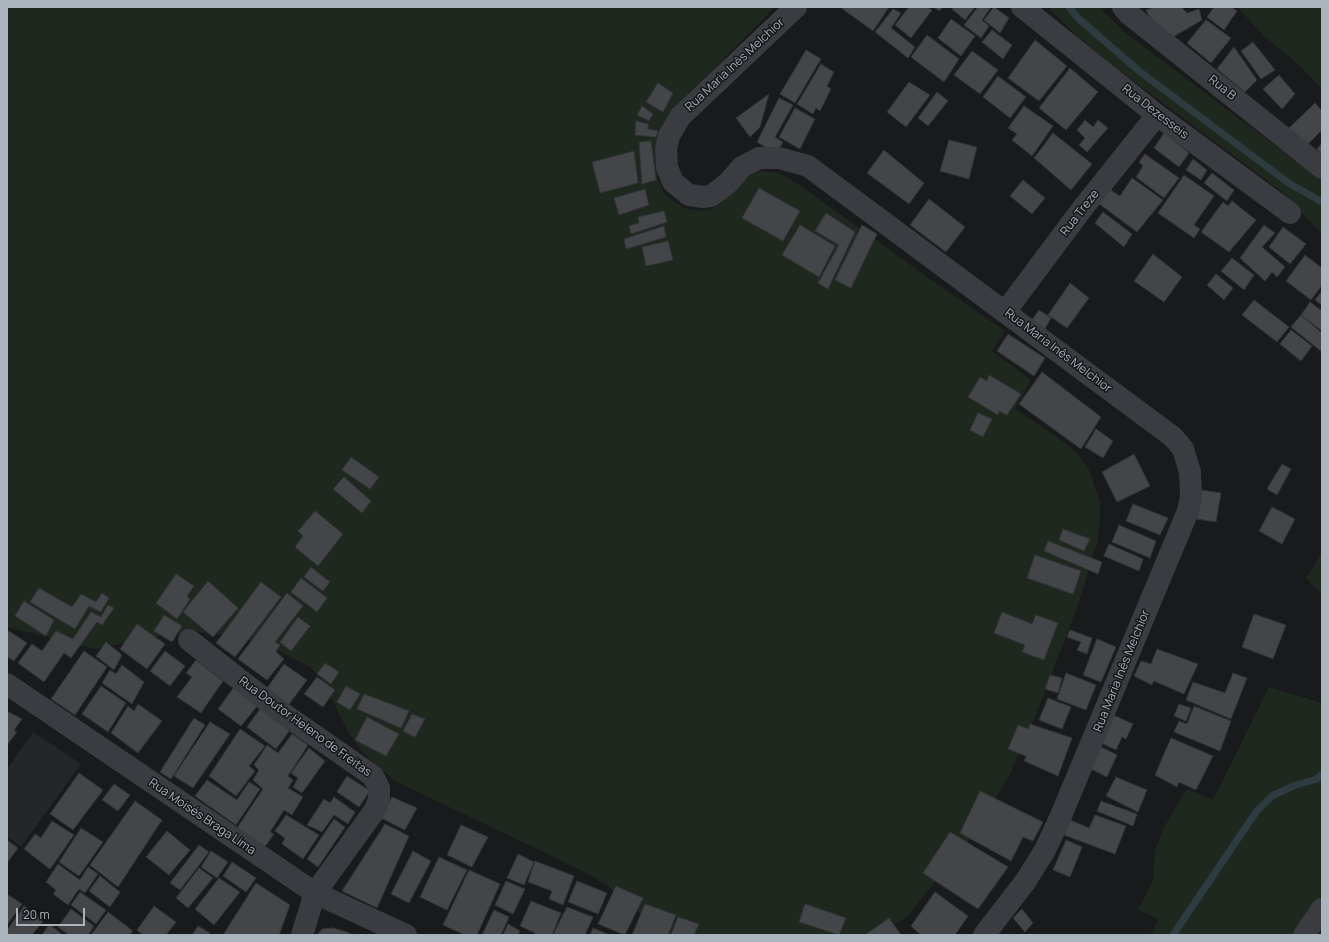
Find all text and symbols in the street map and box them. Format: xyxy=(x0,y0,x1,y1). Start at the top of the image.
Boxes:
street label: Rua Maria Inês Melchior xyxy=(682,15,788,115)
street label: Rua B xyxy=(1205,73,1239,103)
street label: Rua Dezesseis xyxy=(1119,82,1191,142)
street label: Rua Treze xyxy=(1058,187,1102,239)
street label: Rua Maria Inês Melchior xyxy=(1002,306,1114,396)
street label: Rua Maria Inês Melchior xyxy=(1091,608,1153,734)
street label: Rua Doutor Heleno de Freitas xyxy=(236,674,374,780)
street label: Rua Moisés Braga Lima xyxy=(146,776,258,858)
scale bar xyxy=(18,900,87,926)
text: 20 m xyxy=(23,906,50,923)

